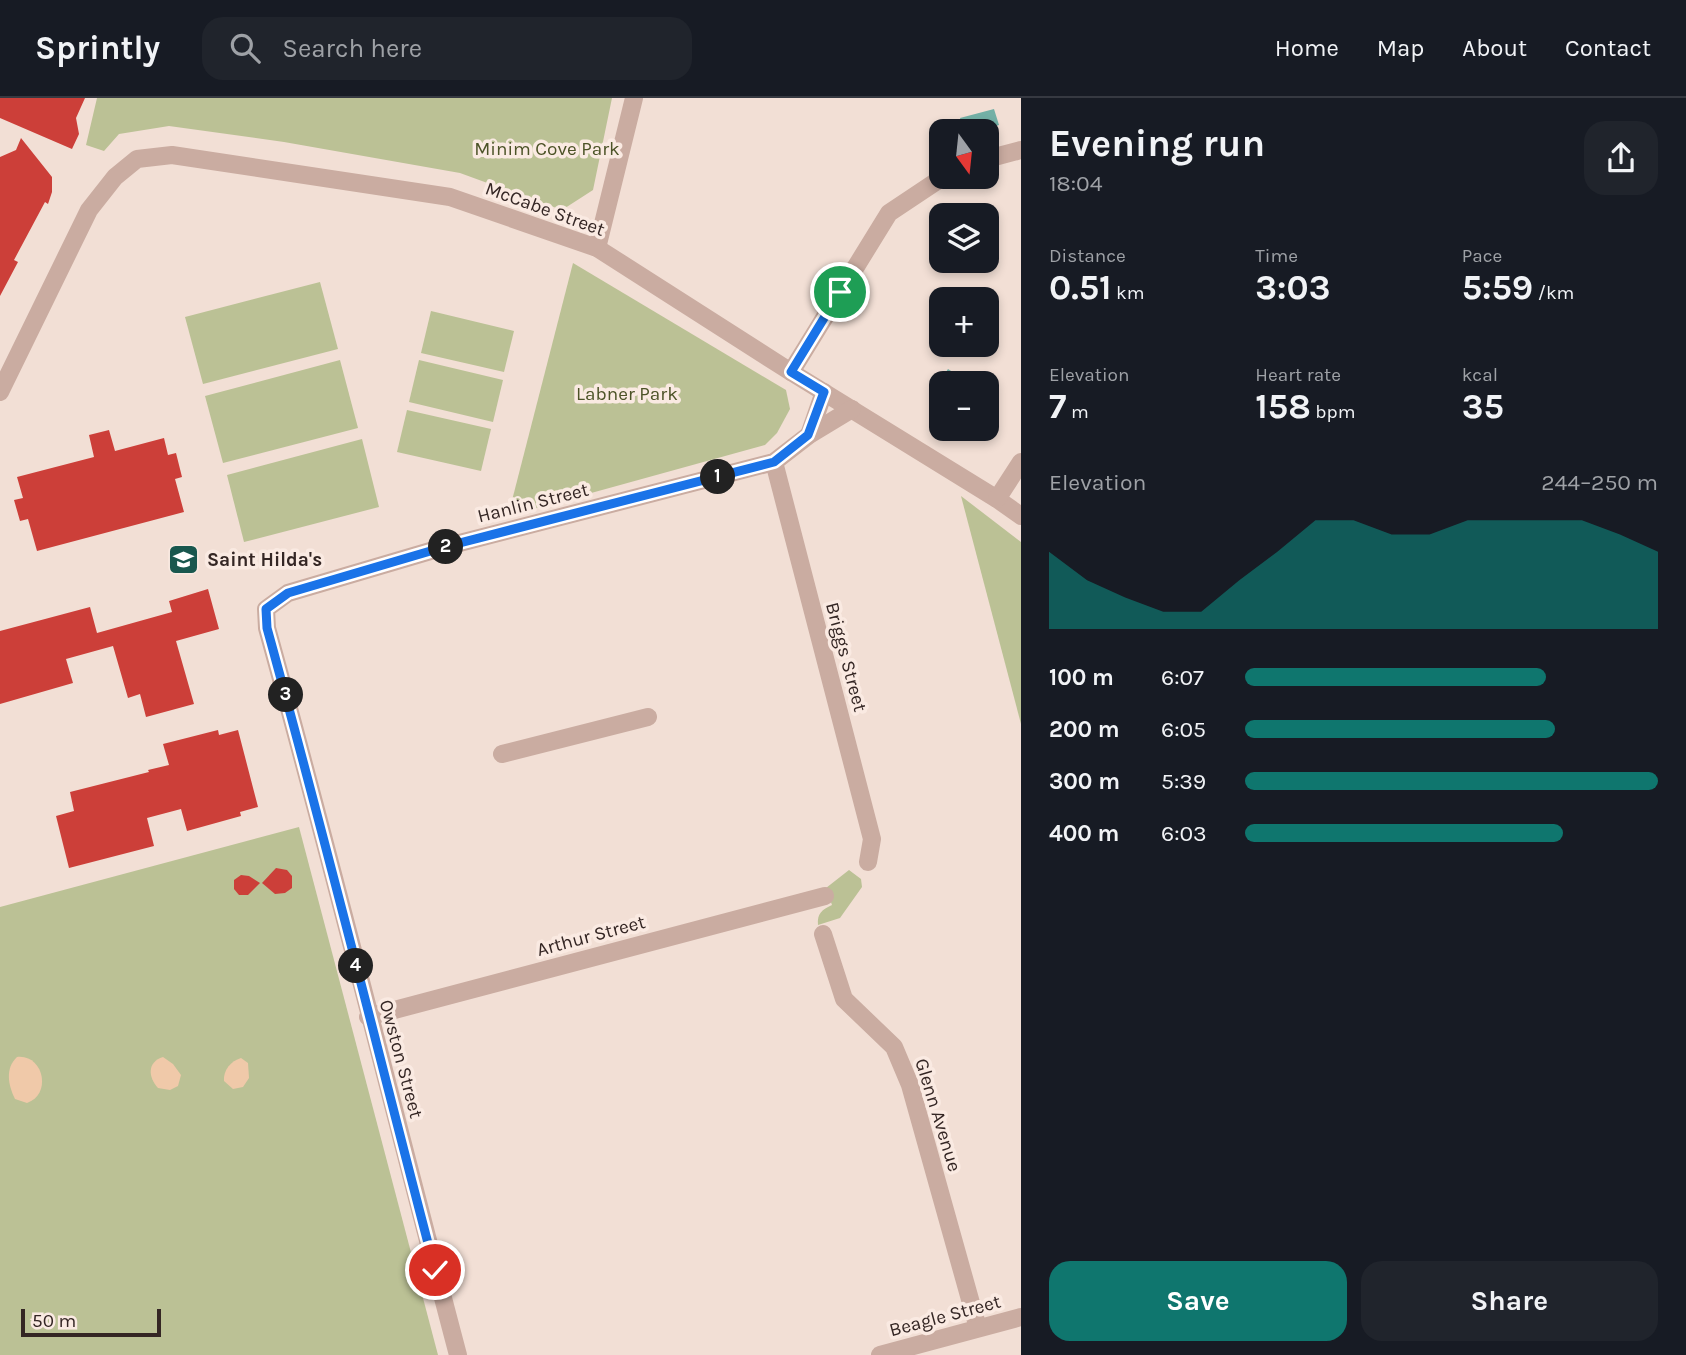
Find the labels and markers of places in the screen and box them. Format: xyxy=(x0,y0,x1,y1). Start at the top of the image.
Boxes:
pin xyxy=(810,262,870,322)
pin: 1 xyxy=(700,460,736,494)
pin: 2 xyxy=(428,530,464,564)
school or university icon: Saint Hilda's xyxy=(167,543,201,577)
place label: Saint Hilda's xyxy=(207,549,322,571)
pin: 3 xyxy=(268,678,304,712)
pin: 4 xyxy=(338,948,374,984)
pin xyxy=(405,1240,465,1300)

